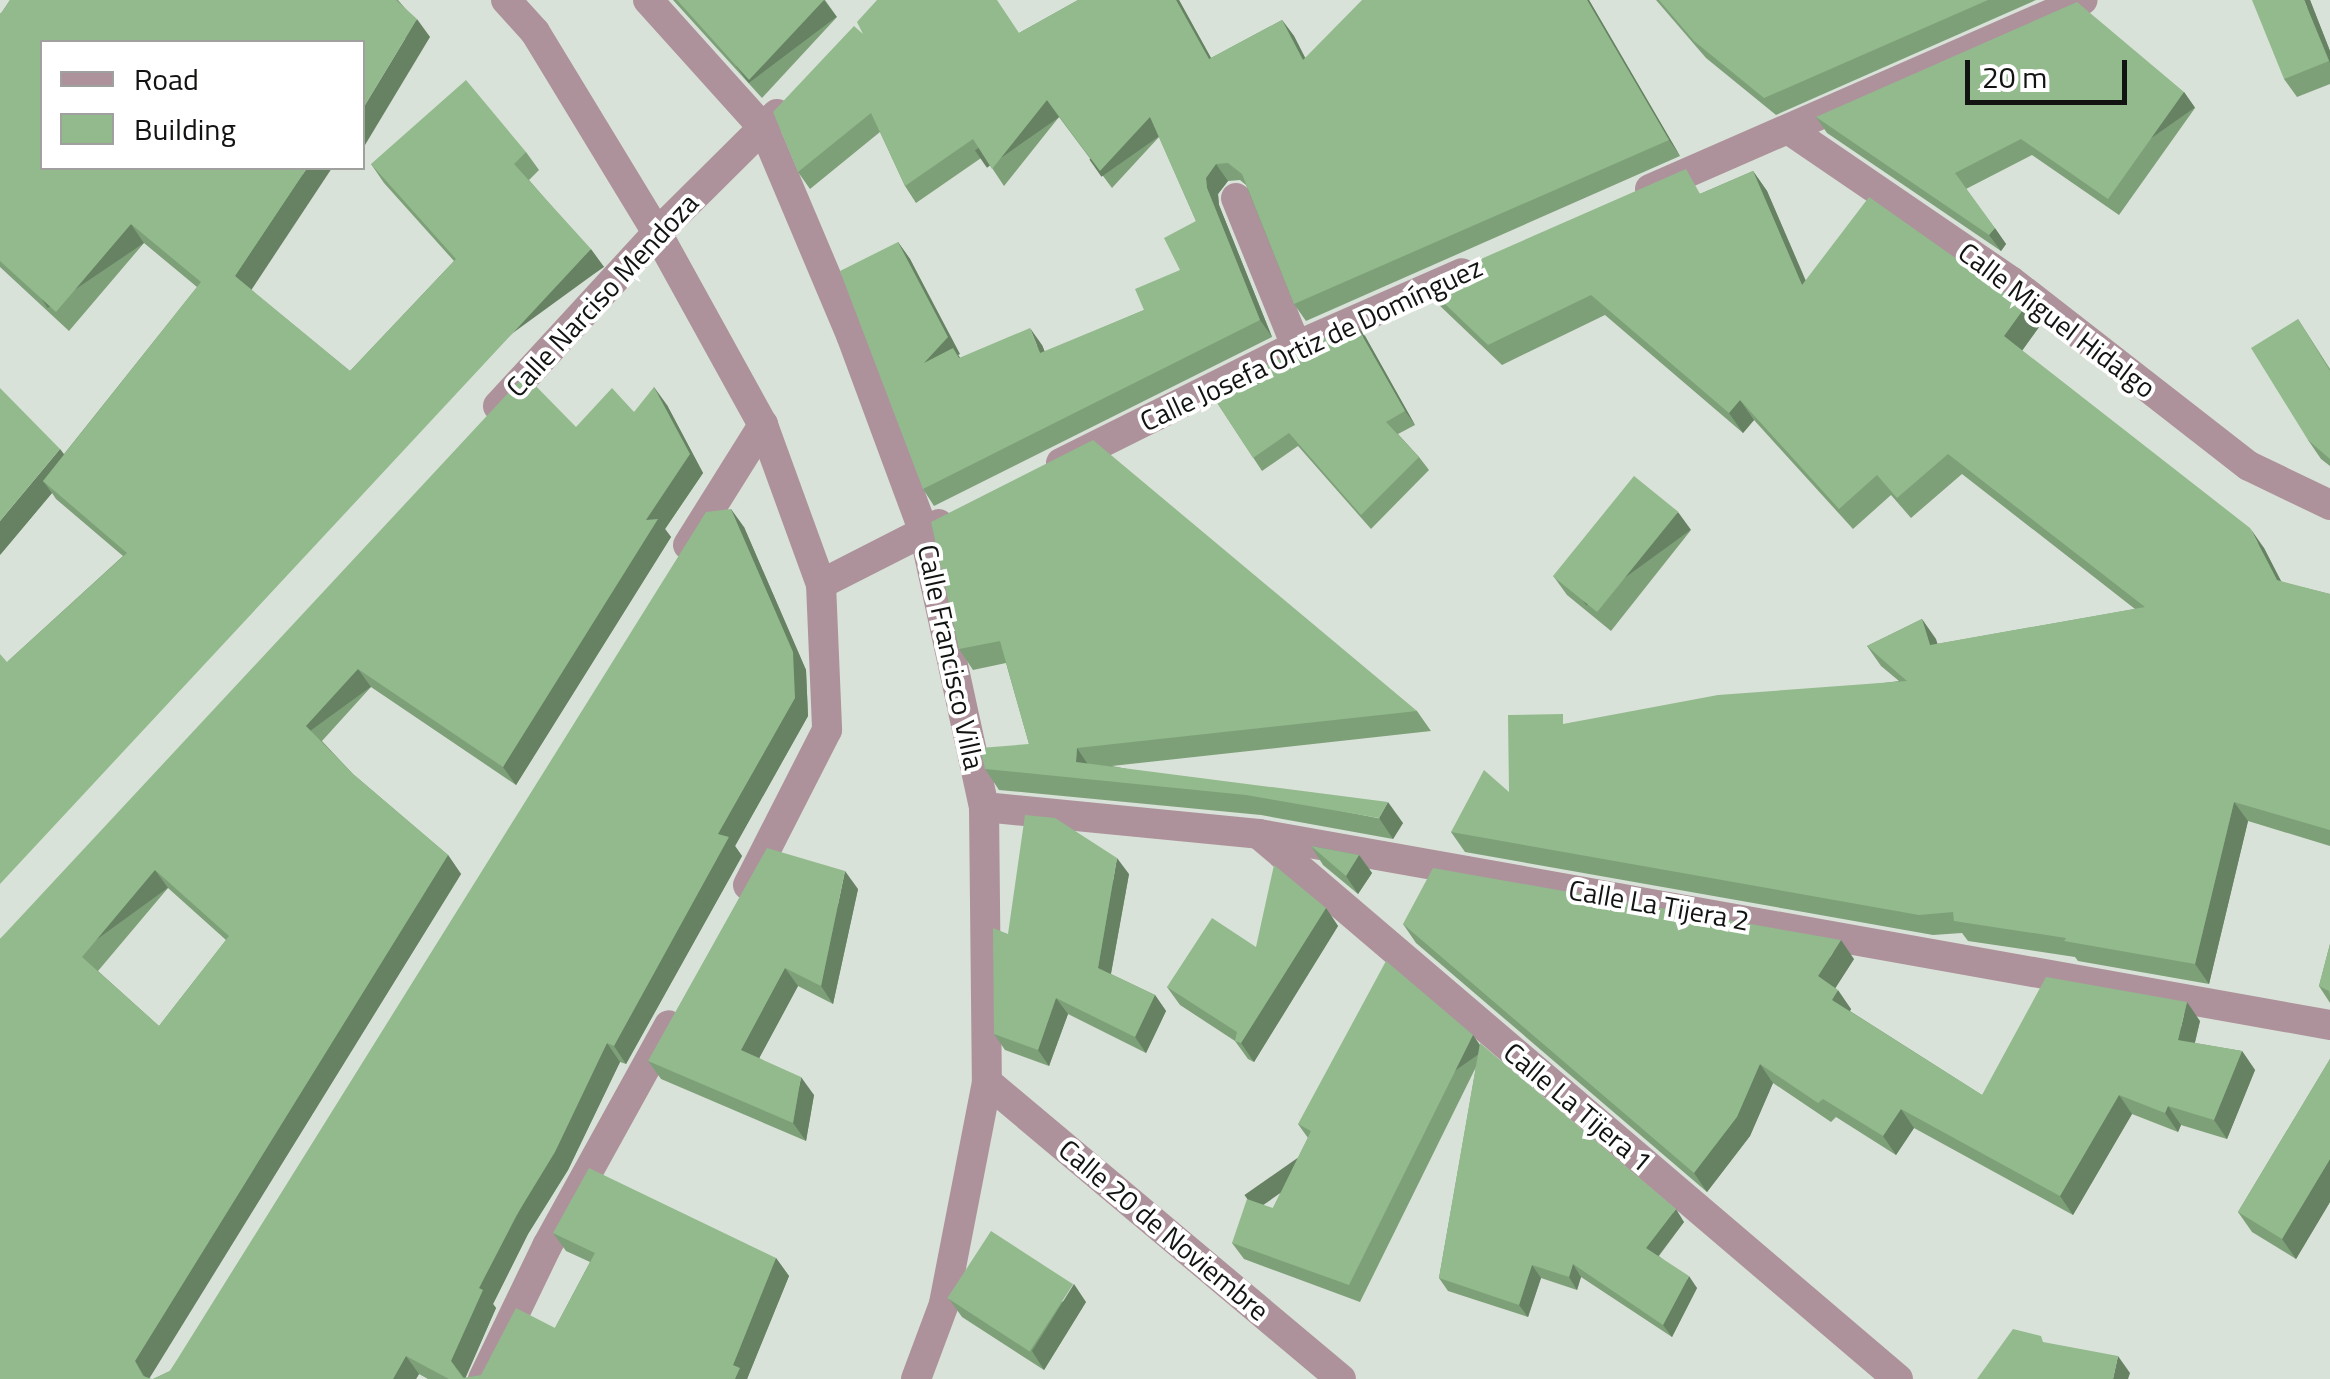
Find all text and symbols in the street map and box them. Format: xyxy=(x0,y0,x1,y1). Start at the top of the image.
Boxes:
legend xyxy=(40,40,365,170)
scale bar xyxy=(1970,40,2132,102)
text: 20 m xyxy=(1982,54,2047,100)
text: Road xyxy=(134,56,199,102)
text: Building xyxy=(134,106,236,152)
street label: Calle Narciso Mendoza xyxy=(499,186,705,404)
street label: Calle Miguel Hidalgo xyxy=(1952,235,2162,405)
street label: Calle Josefa Ortiz de Domínguez xyxy=(1135,250,1487,438)
street label: Calle Francisco Villa xyxy=(911,541,991,773)
street label: Calle La Tijera 2 xyxy=(1566,873,1752,937)
street label: Calle La Tijera 1 xyxy=(1497,1035,1659,1179)
street label: Calle 20 de Noviembre xyxy=(1052,1132,1276,1328)

